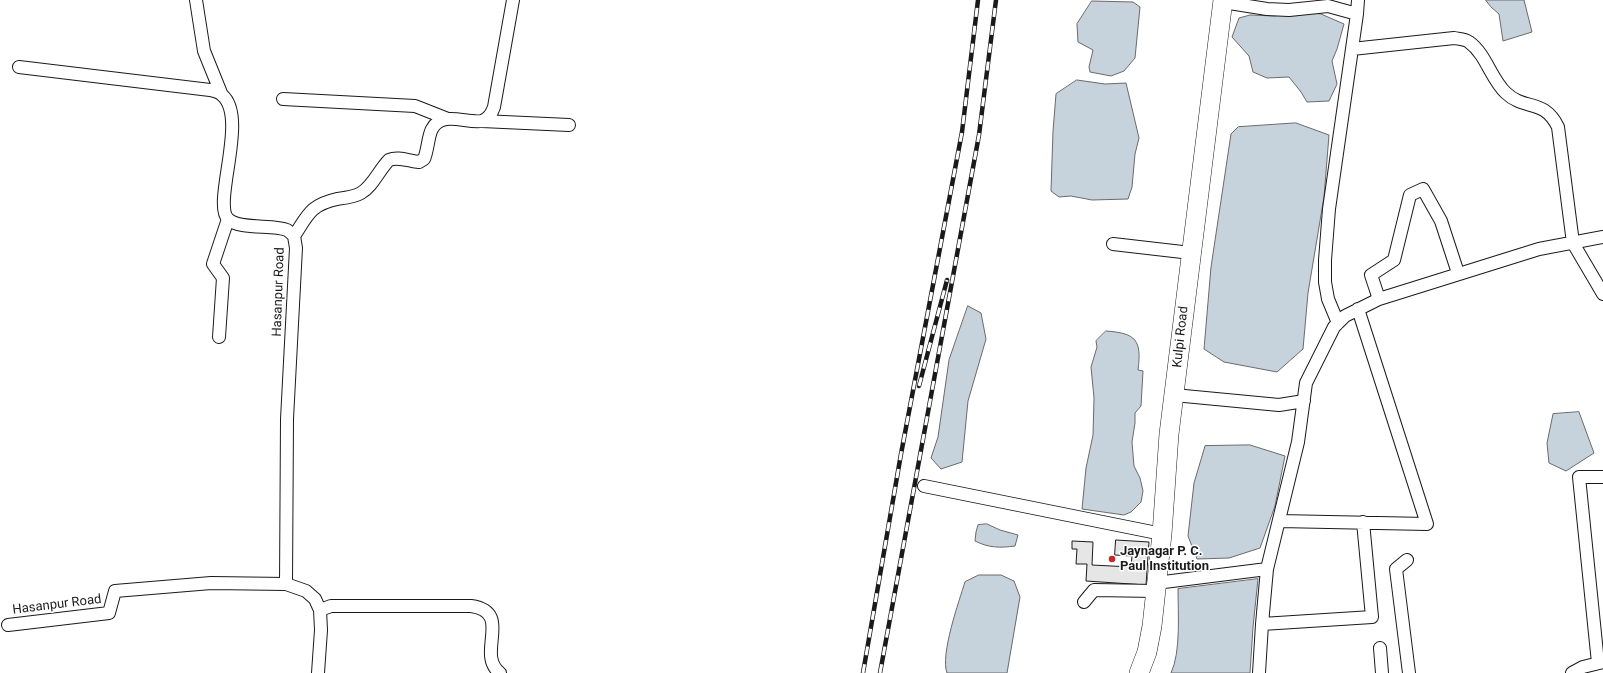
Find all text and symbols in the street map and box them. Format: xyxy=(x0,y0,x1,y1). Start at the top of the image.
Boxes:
street label: Hasanpur Road xyxy=(270,247,288,337)
street label: Kulpi Road xyxy=(1170,305,1192,369)
place label: Jaynagar P. C. Paul Institution xyxy=(1120,544,1209,575)
marker: Jaynagar P. C. Paul Institution xyxy=(1107,554,1117,564)
street label: Hasanpur Road xyxy=(12,592,102,618)

